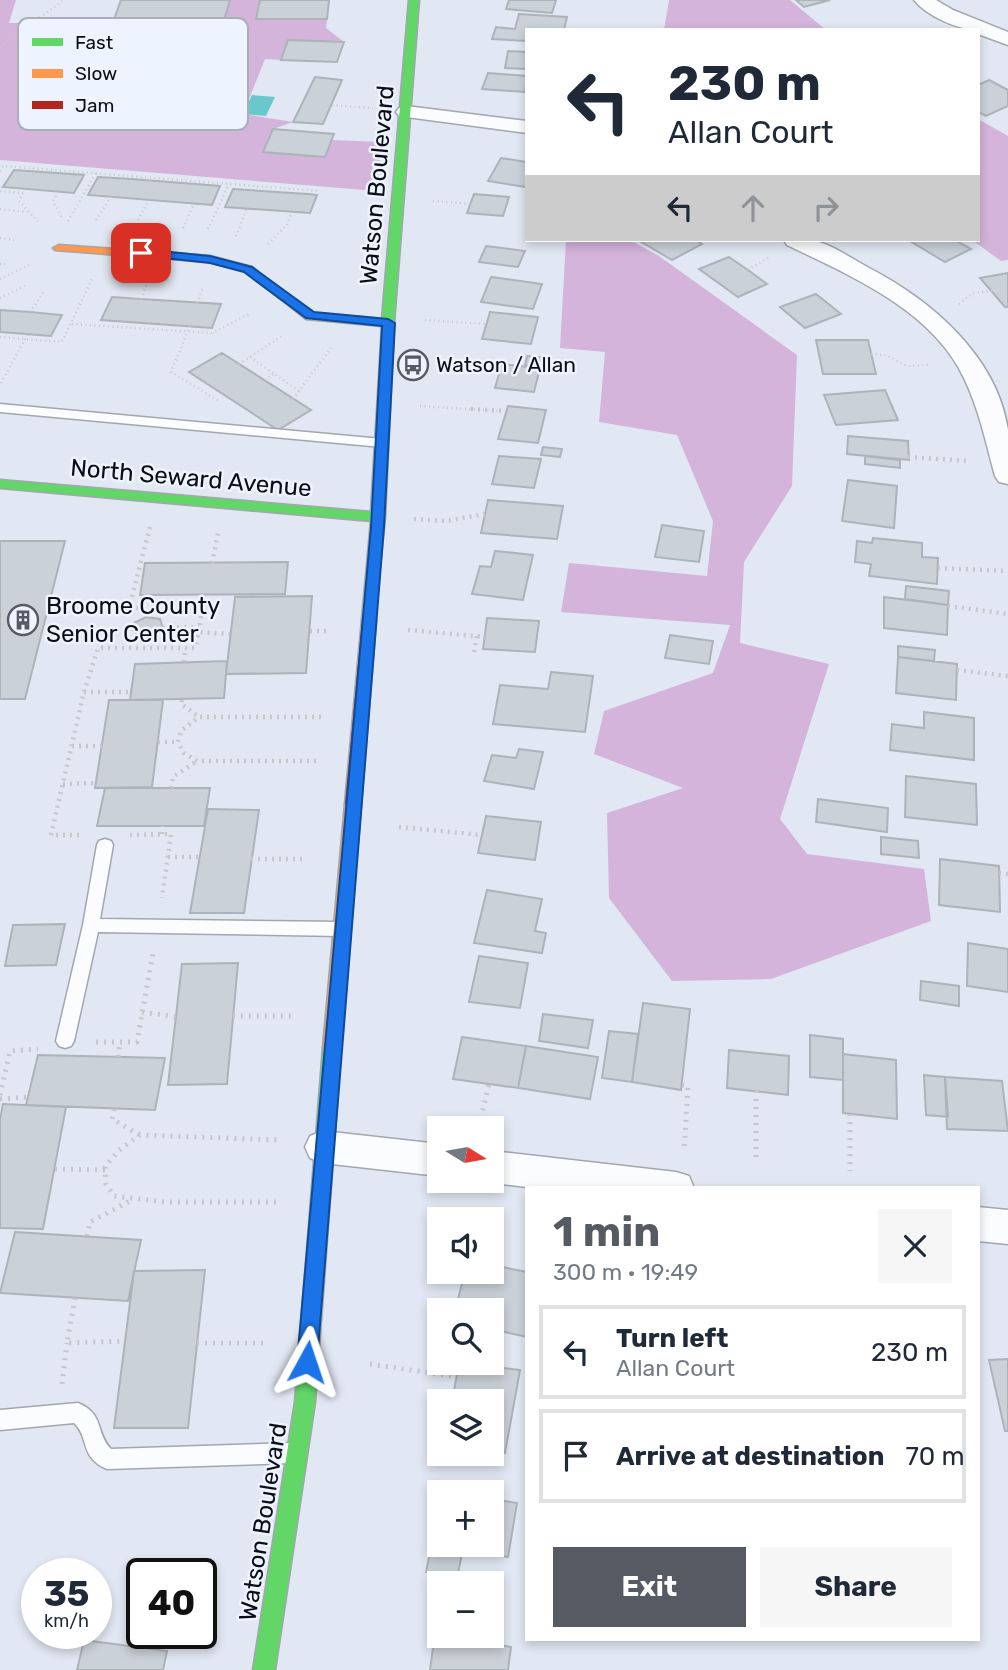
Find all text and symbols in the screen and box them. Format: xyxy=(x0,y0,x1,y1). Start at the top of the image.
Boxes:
legend xyxy=(18,18,248,130)
text: Fast xyxy=(75,31,114,54)
text: 230 m xyxy=(668,54,821,112)
icon: left xyxy=(553,56,644,147)
text: Slow xyxy=(75,62,117,85)
street label: Watson Boulevard xyxy=(354,84,400,286)
text: Jam xyxy=(75,94,114,117)
text: Allan Court xyxy=(668,113,834,151)
icon: left xyxy=(661,189,699,227)
icon: ahead xyxy=(734,189,772,227)
icon: right xyxy=(807,189,845,227)
pin xyxy=(111,223,171,283)
icon: arrive xyxy=(122,234,160,272)
bus stop icon: Watson / Allan xyxy=(396,348,430,382)
place label: Watson / Allan xyxy=(436,352,576,377)
street label: North Seward Avenue xyxy=(69,454,313,502)
place label: Broome County Senior Center xyxy=(46,592,220,648)
building icon: Broome County Senior Center xyxy=(6,603,40,637)
north arrow xyxy=(427,1116,504,1194)
map controls xyxy=(427,1116,504,1648)
button: sound xyxy=(427,1207,504,1284)
text: 1 min xyxy=(553,1207,660,1257)
button: close xyxy=(878,1209,952,1283)
text: 300 m · 19:49 xyxy=(553,1258,698,1286)
button: search xyxy=(427,1298,504,1375)
text: Turn left xyxy=(616,1323,728,1354)
position arrow xyxy=(270,1325,344,1399)
icon: left xyxy=(557,1333,595,1371)
text: 230 m xyxy=(871,1337,948,1368)
text: Allan Court xyxy=(616,1354,735,1382)
button: layers xyxy=(427,1389,504,1466)
street label: Watson Boulevard xyxy=(234,1421,292,1623)
icon: arrive xyxy=(557,1437,595,1475)
text: Arrive at destination xyxy=(616,1441,884,1472)
text: 70 m xyxy=(905,1441,965,1472)
button: + xyxy=(427,1480,504,1557)
button: Exit xyxy=(553,1547,746,1627)
button: Share xyxy=(760,1547,952,1627)
speed limit sign: 40 xyxy=(126,1558,217,1649)
button: − xyxy=(427,1571,504,1648)
text: 35 xyxy=(44,1573,89,1615)
text: km/h xyxy=(44,1610,89,1632)

